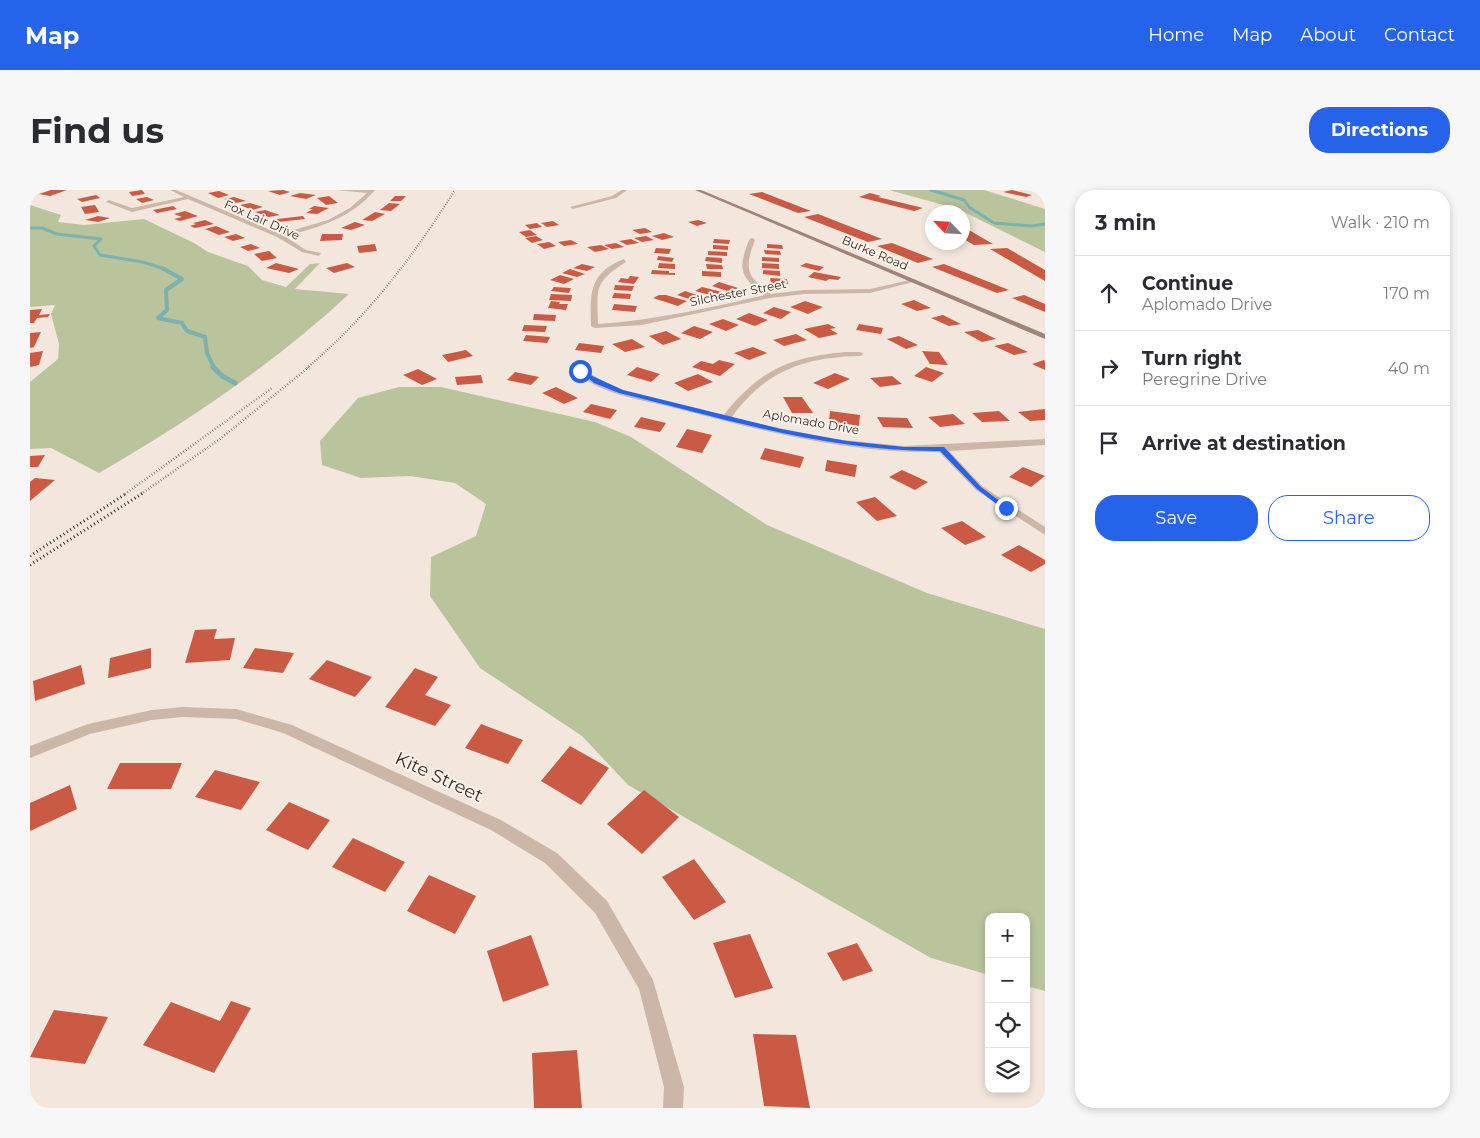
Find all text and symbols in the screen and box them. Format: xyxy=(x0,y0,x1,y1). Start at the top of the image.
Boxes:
text: Map xyxy=(25,21,79,50)
text: Home xyxy=(1148,24,1204,46)
text: Map xyxy=(1232,24,1272,46)
text: About xyxy=(1300,24,1356,46)
text: Contact xyxy=(1384,24,1455,46)
button: Directions xyxy=(1309,107,1450,153)
text: Find us xyxy=(30,109,164,152)
street label: Fox Lair Drive xyxy=(222,196,302,243)
north arrow xyxy=(925,205,970,250)
text: 3 min xyxy=(1095,210,1156,235)
text: Walk · 210 m xyxy=(1331,213,1430,232)
street label: Burke Road xyxy=(840,232,911,273)
text: Continue xyxy=(1142,272,1233,295)
street label: Silchester Street xyxy=(688,276,787,309)
icon: ahead xyxy=(1095,279,1123,307)
text: 170 m xyxy=(1383,284,1430,303)
text: Aplomado Drive xyxy=(1142,295,1272,314)
text: Turn right xyxy=(1142,347,1242,370)
icon: right xyxy=(1095,354,1123,382)
text: 40 m xyxy=(1388,359,1430,378)
route start xyxy=(569,360,592,383)
text: Peregrine Drive xyxy=(1142,370,1267,389)
street label: Aplomado Drive xyxy=(762,406,860,437)
icon: arrive xyxy=(1095,429,1123,457)
text: Arrive at destination xyxy=(1142,432,1346,455)
button: Save xyxy=(1095,495,1258,541)
button: Share xyxy=(1268,495,1430,541)
route end xyxy=(995,497,1018,520)
street label: Kite Street xyxy=(392,747,486,807)
map controls xyxy=(985,913,1030,1093)
button: + xyxy=(985,913,1030,958)
button: − xyxy=(985,958,1030,1003)
button: locate xyxy=(985,1003,1030,1048)
button: layers xyxy=(985,1048,1030,1093)

